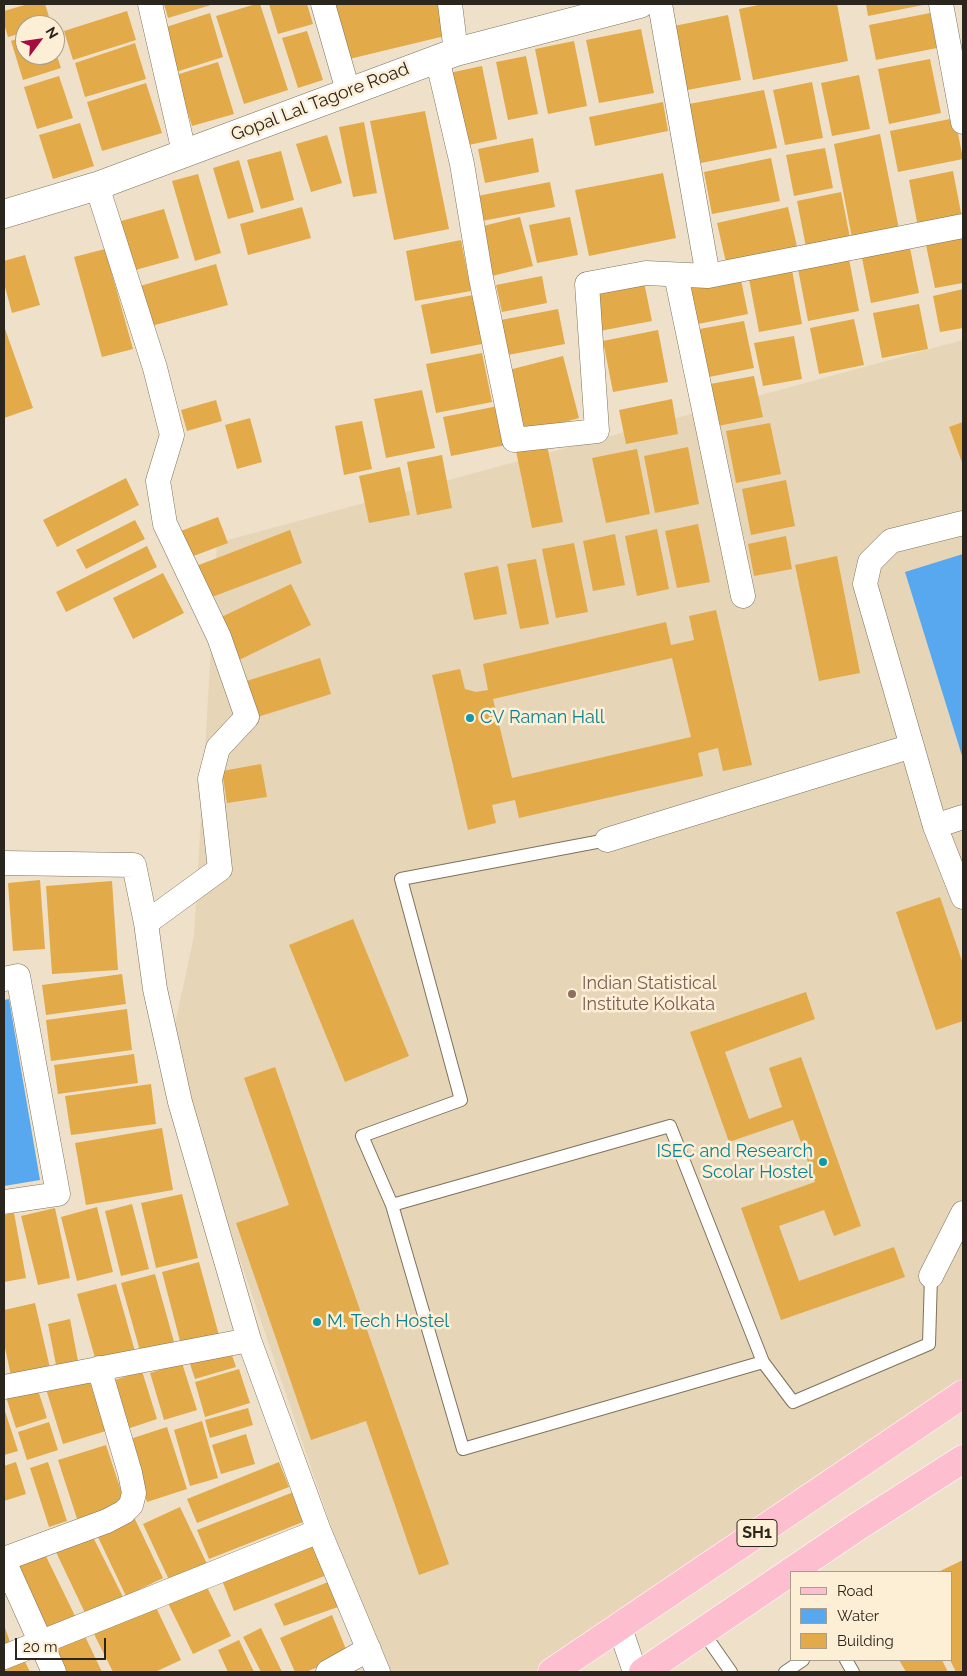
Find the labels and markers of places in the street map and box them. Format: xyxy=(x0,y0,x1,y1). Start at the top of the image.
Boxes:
place label: CV Raman Hall xyxy=(480,707,605,729)
marker: CV Raman Hall xyxy=(464,712,476,724)
place label: Indian Statistical Institute Kolkata xyxy=(582,973,717,1016)
marker: Indian Statistical Institute Kolkata xyxy=(566,988,578,1000)
place label: ISEC and Research Scolar Hostel xyxy=(656,1141,813,1184)
marker: ISEC and Research Scolar Hostel xyxy=(817,1156,829,1168)
place label: M. Tech Hostel xyxy=(327,1311,449,1333)
marker: M. Tech Hostel xyxy=(311,1316,323,1328)

